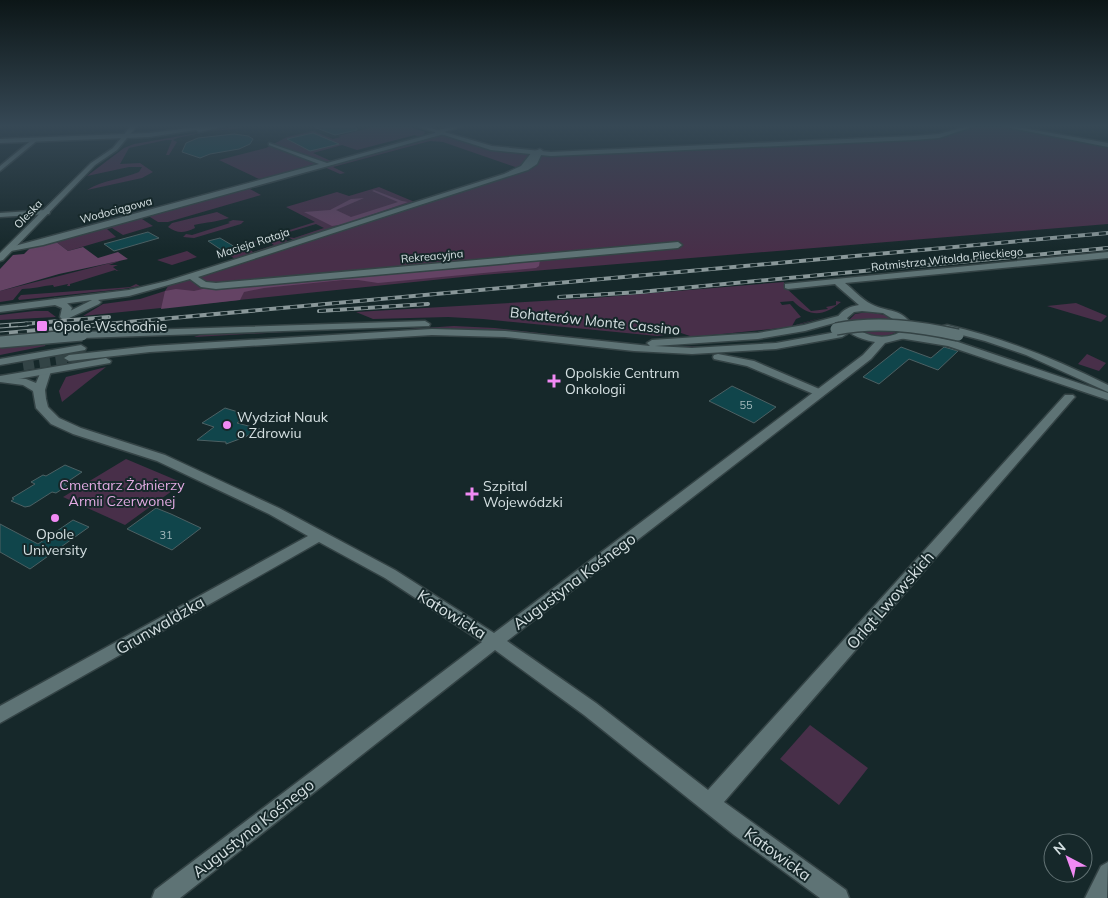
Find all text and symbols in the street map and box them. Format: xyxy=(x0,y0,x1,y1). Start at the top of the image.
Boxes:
street label: Wodociągowa xyxy=(78,194,154,226)
street label: Oleska xyxy=(11,197,45,231)
street label: Macieja Rataja xyxy=(215,225,291,261)
street label: Rotmistrza Witolda Pileckiego xyxy=(870,244,1024,274)
street label: Rekreacyjna xyxy=(400,246,464,266)
street label: Bohaterów Monte Cassino xyxy=(509,303,681,339)
place label: Opole Wschodnie xyxy=(53,317,167,335)
marker: Opole Wschodnie xyxy=(35,319,49,333)
place label: Opolskie Centrum Onkologii xyxy=(565,364,680,398)
marker: Opolskie Centrum Onkologii xyxy=(547,374,561,388)
house number: 55 xyxy=(739,398,753,412)
place label: Wydział Nauk o Zdrowiu xyxy=(237,408,329,442)
marker: Wydział Nauk o Zdrowiu xyxy=(221,419,233,431)
park label: Cmentarz Żołnierzy Armii Czerwonej xyxy=(59,476,185,510)
place label: Szpital Wojewódzki xyxy=(483,477,563,511)
marker: Szpital Wojewódzki xyxy=(465,487,479,501)
marker: Opole University xyxy=(49,512,61,524)
place label: Opole University xyxy=(23,525,88,559)
house number: 31 xyxy=(159,528,173,542)
street label: Augustyna Kośnego xyxy=(508,528,640,634)
street label: Orląt Lwowskich xyxy=(842,547,938,653)
street label: Katowicka xyxy=(414,585,490,643)
street label: Grunwaldzka xyxy=(112,592,208,658)
street label: Augustyna Kośnego xyxy=(188,774,318,882)
street label: Katowicka xyxy=(741,823,815,885)
north arrow xyxy=(1043,833,1093,883)
text: N xyxy=(1050,838,1069,858)

